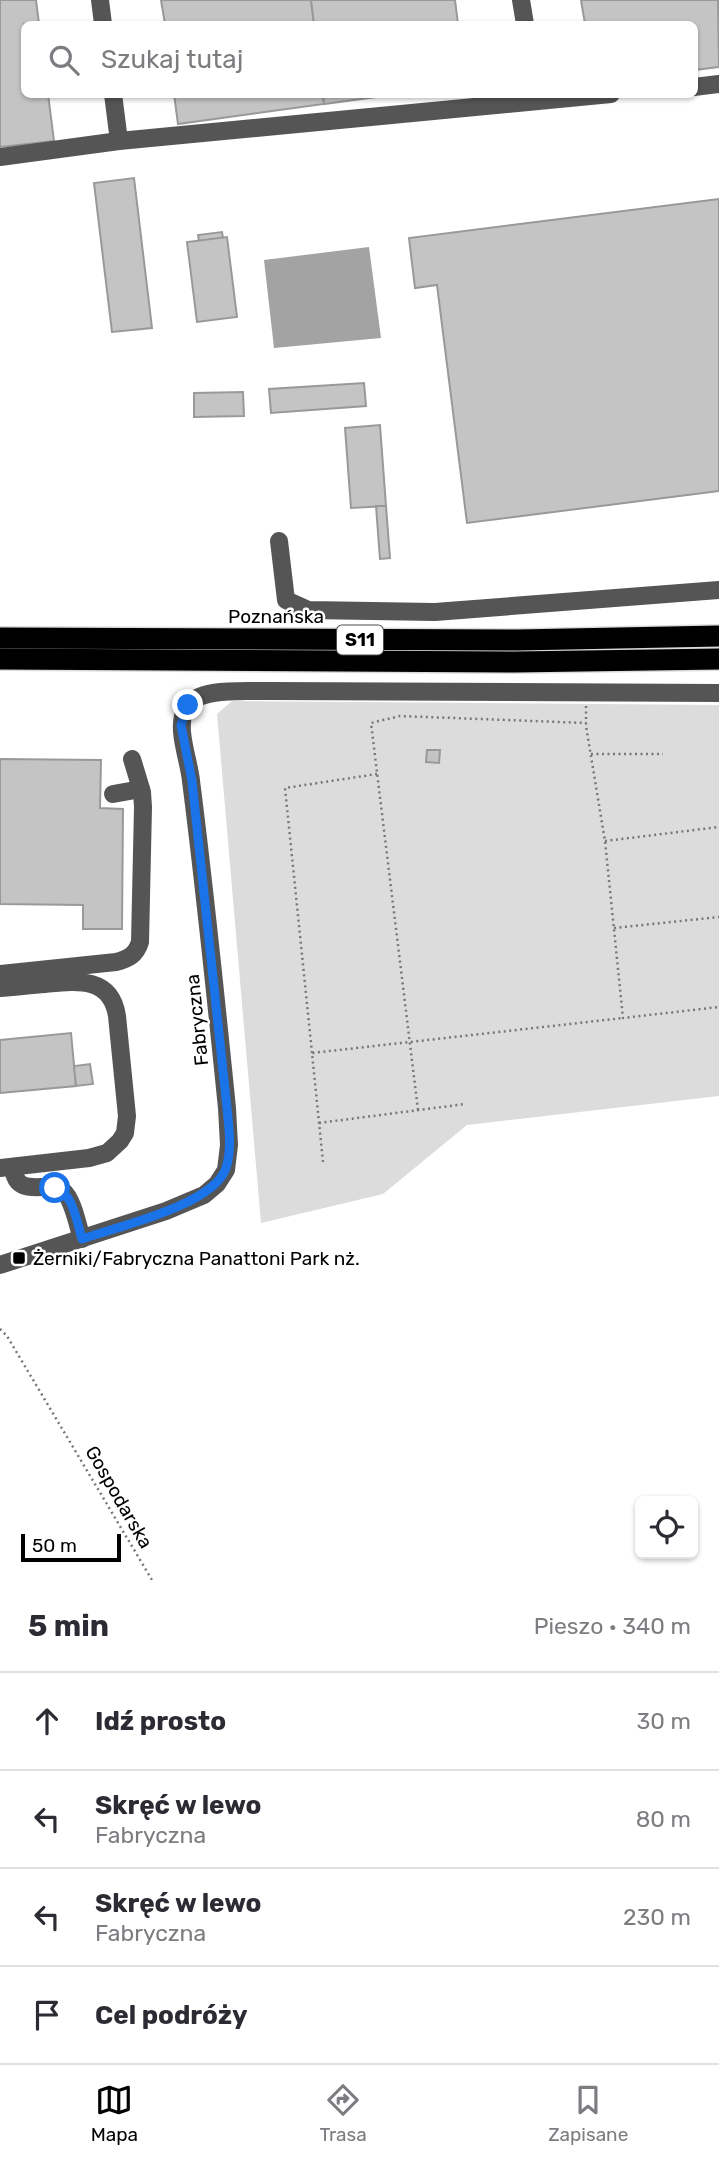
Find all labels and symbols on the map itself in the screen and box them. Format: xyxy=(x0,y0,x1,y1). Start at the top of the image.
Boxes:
street label: Poznańska xyxy=(228,605,324,628)
road number: S11 xyxy=(337,626,383,654)
route end xyxy=(172,689,203,720)
street label: Fabryczna xyxy=(181,973,213,1067)
route start xyxy=(39,1172,70,1203)
place label: Żerniki/Fabryczna Panattoni Park nż. xyxy=(33,1247,360,1270)
marker: Żerniki/Fabryczna Panattoni Park nż. xyxy=(11,1250,27,1266)
street label: Gospodarska xyxy=(80,1442,158,1552)
scale bar xyxy=(21,1531,121,1563)

